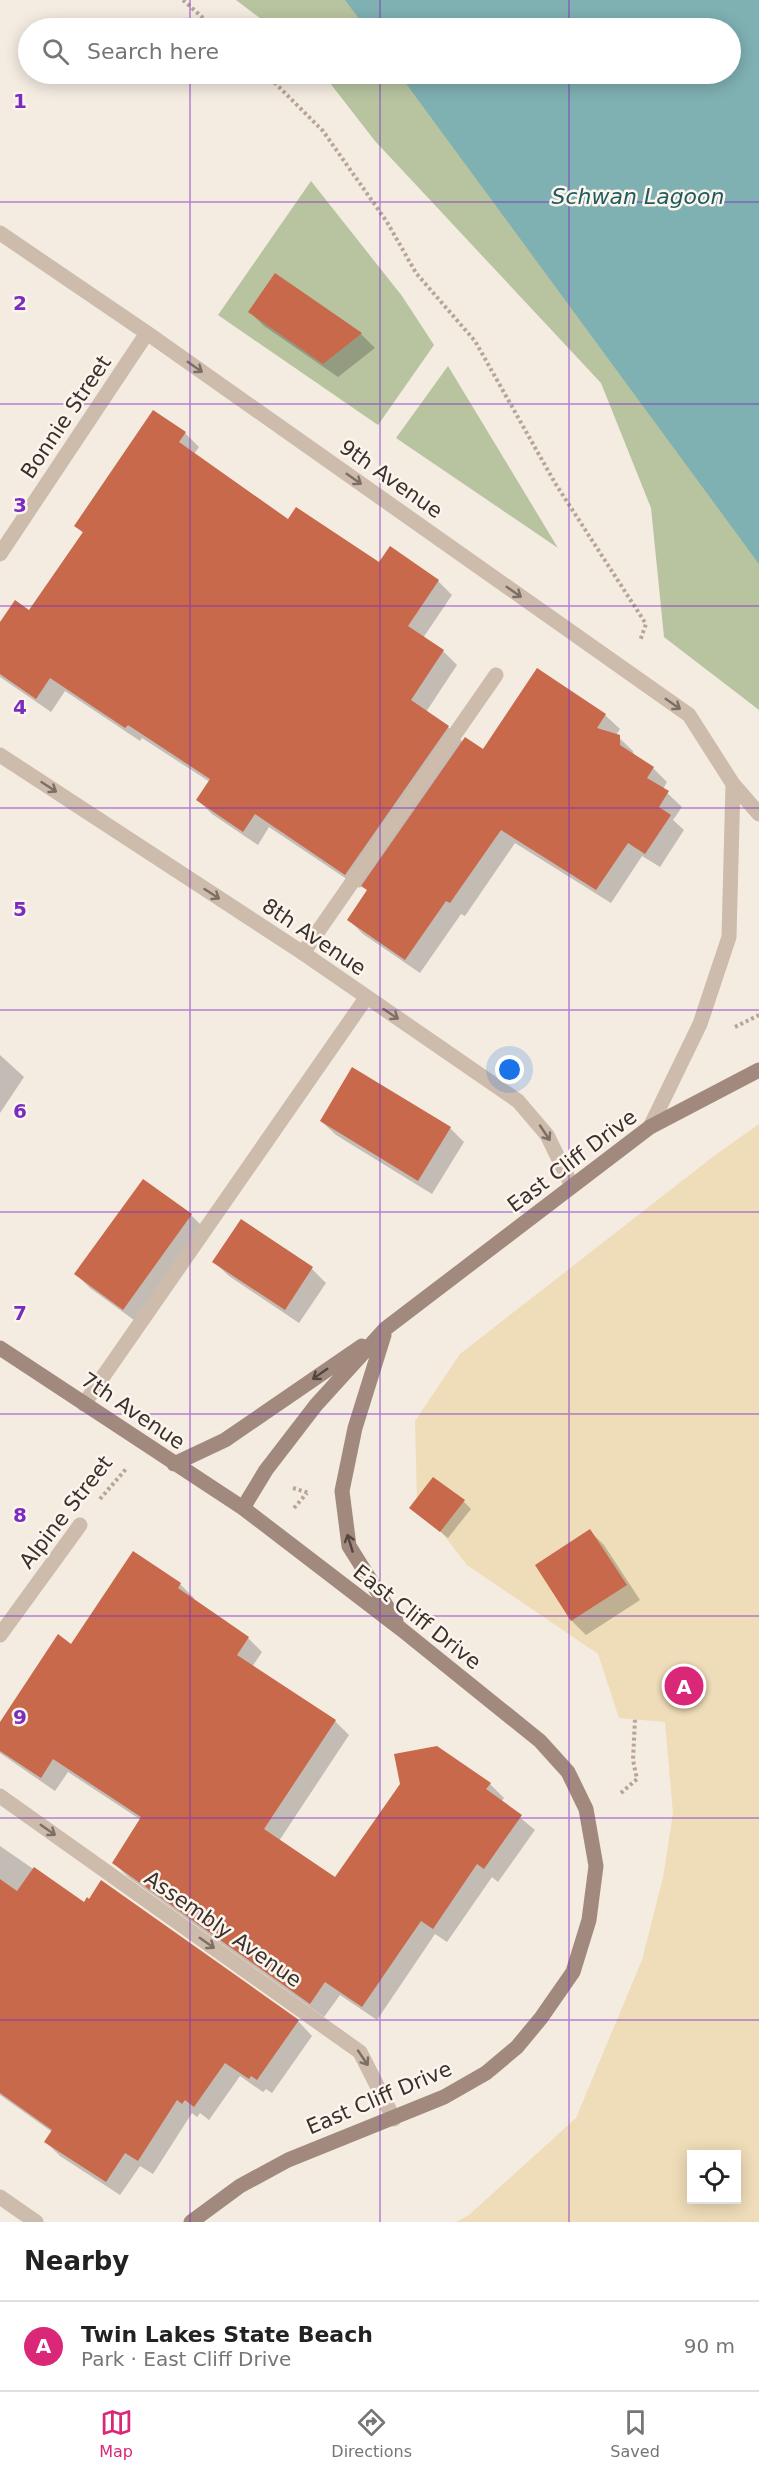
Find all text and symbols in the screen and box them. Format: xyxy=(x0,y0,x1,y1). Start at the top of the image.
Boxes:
search box xyxy=(18,18,741,84)
icon: search xyxy=(39,35,72,68)
text: Search here xyxy=(87,39,219,64)
text: 1 xyxy=(13,89,27,113)
water label: Schwan Lagoon xyxy=(552,184,724,209)
text: 2 xyxy=(13,291,27,315)
street label: Bonnie Street xyxy=(16,351,116,483)
one-way arrow xyxy=(186,361,202,373)
street label: 9th Avenue xyxy=(335,435,447,523)
one-way arrow xyxy=(346,473,362,485)
text: 3 xyxy=(13,493,27,517)
one-way arrow xyxy=(505,586,521,598)
text: 4 xyxy=(13,695,27,719)
one-way arrow xyxy=(664,698,681,710)
one-way arrow xyxy=(40,781,57,793)
one-way arrow xyxy=(203,888,220,900)
street label: 8th Avenue xyxy=(258,894,370,980)
text: 5 xyxy=(13,897,27,921)
one-way arrow xyxy=(383,1008,400,1021)
your location xyxy=(495,1055,524,1084)
text: 6 xyxy=(13,1099,27,1123)
street label: East Cliff Drive xyxy=(503,1105,641,1217)
one-way arrow xyxy=(539,1124,551,1140)
text: 7 xyxy=(13,1301,27,1325)
street label: 7th Avenue xyxy=(77,1368,189,1454)
one-way arrow xyxy=(312,1368,329,1380)
street label: Alpine Street xyxy=(15,1451,117,1573)
text: 8 xyxy=(13,1503,27,1527)
one-way arrow xyxy=(344,1534,355,1553)
street label: East Cliff Drive xyxy=(348,1560,486,1674)
pin: A xyxy=(664,1664,704,1708)
text: 9 xyxy=(13,1705,27,1729)
one-way arrow xyxy=(39,1824,55,1836)
street label: Assembly Avenue xyxy=(140,1866,306,1992)
one-way arrow xyxy=(198,1937,214,1949)
one-way arrow xyxy=(357,2050,369,2066)
street label: East Cliff Drive xyxy=(303,2057,455,2139)
map controls xyxy=(687,2150,741,2204)
button: locate xyxy=(687,2150,741,2204)
text: Nearby xyxy=(24,2246,129,2276)
text: Twin Lakes State Beach xyxy=(81,2322,373,2347)
text: A xyxy=(36,2334,51,2358)
text: 90 m xyxy=(684,2334,735,2358)
text: Park · East Cliff Drive xyxy=(81,2347,291,2371)
tab: Map xyxy=(99,2406,133,2461)
tab: Directions xyxy=(331,2406,412,2461)
tab: Saved xyxy=(610,2406,660,2461)

